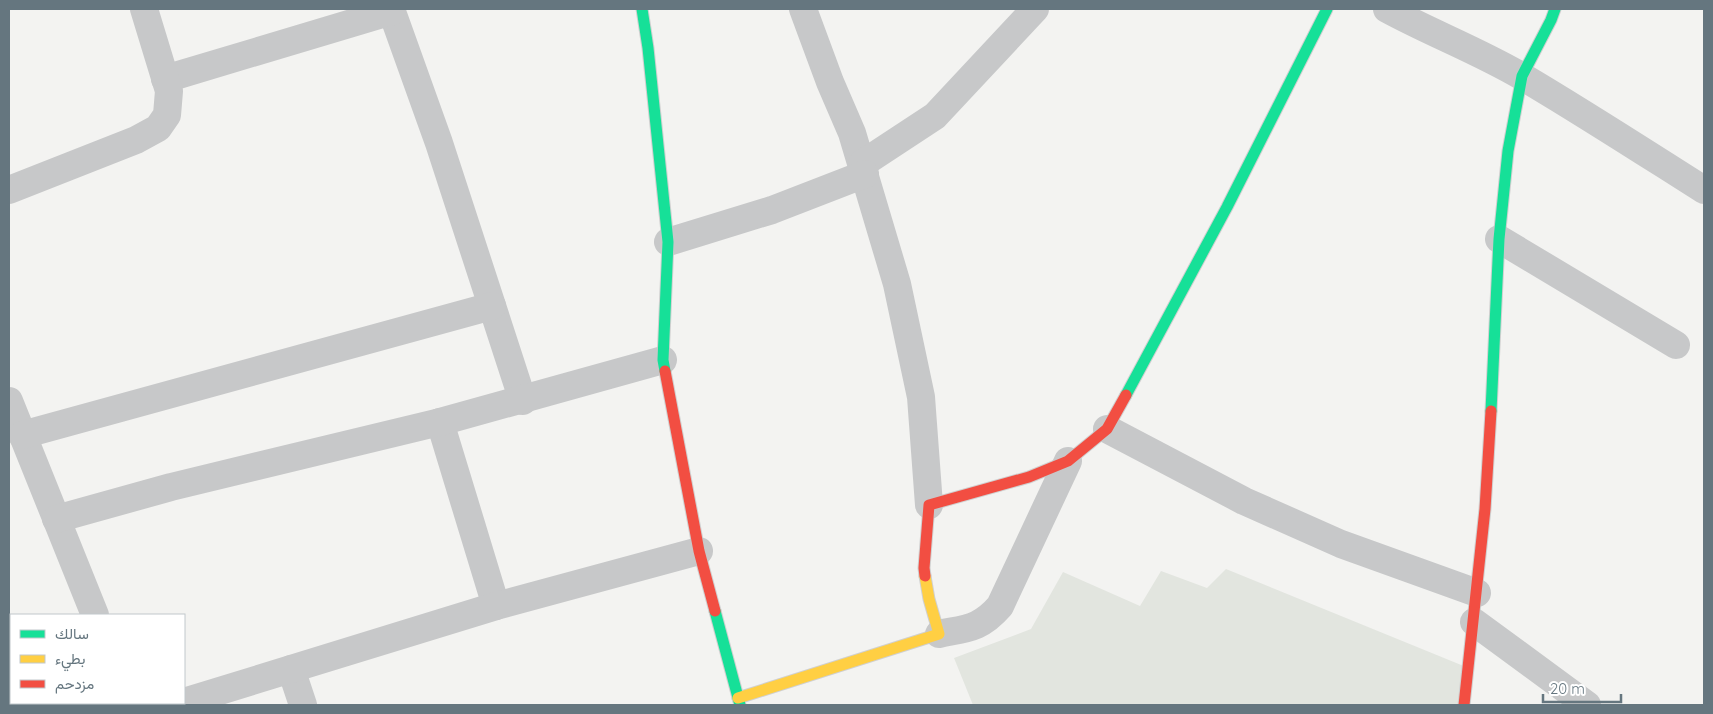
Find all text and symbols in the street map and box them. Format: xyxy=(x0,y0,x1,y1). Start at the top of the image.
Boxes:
legend xyxy=(10,614,185,704)
text: سالك xyxy=(55,624,89,643)
text: بطيء xyxy=(55,649,85,672)
scale bar xyxy=(1543,672,1620,704)
text: مزدحم xyxy=(55,674,94,694)
text: 20 m xyxy=(1550,679,1585,698)

